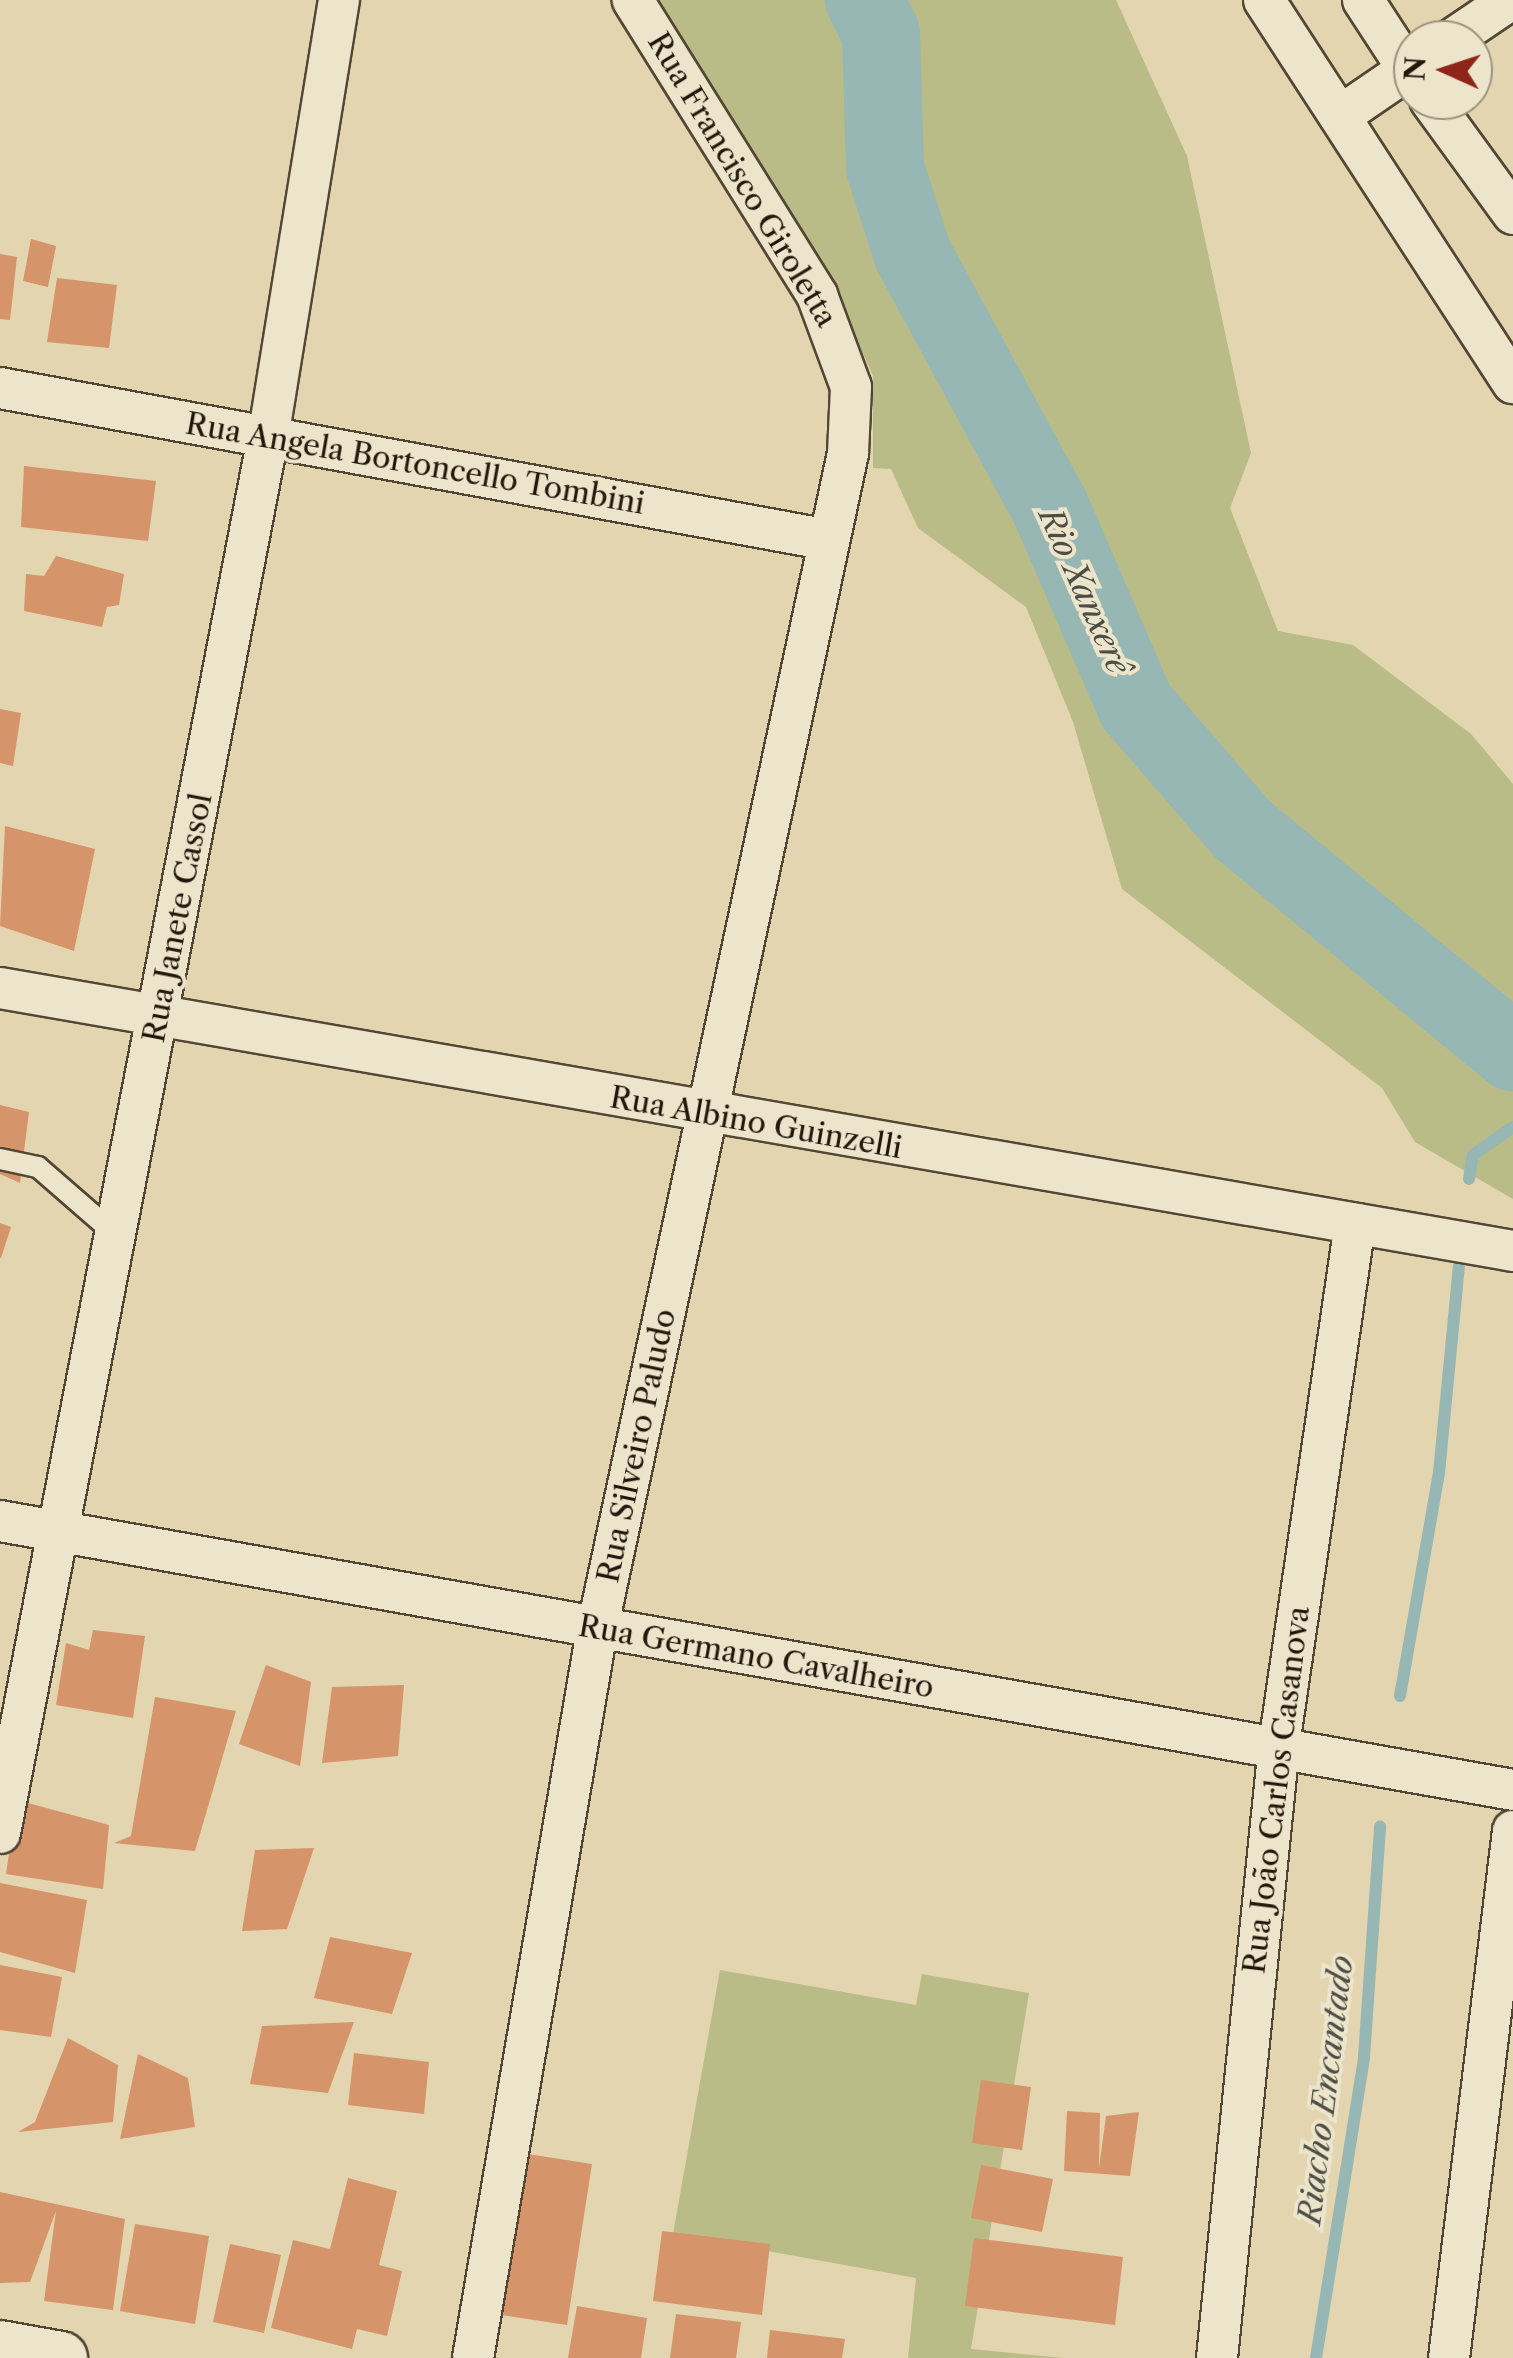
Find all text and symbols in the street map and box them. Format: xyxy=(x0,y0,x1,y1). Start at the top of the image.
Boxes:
north arrow xyxy=(1393,20,1493,120)
street label: Rua Francisco Giroletta xyxy=(640,26,844,334)
text: N xyxy=(1397,55,1433,82)
street label: Rua Angela Bortoncello Tombini xyxy=(181,406,649,522)
water label: Rio Xanxerê xyxy=(1030,502,1138,680)
street label: Rua Janete Cassol xyxy=(136,790,220,1046)
street label: Rua Albino Guinzelli xyxy=(606,1079,906,1167)
street label: Rua Silveiro Paludo xyxy=(590,1306,684,1586)
street label: Rua João Carlos Casanova xyxy=(1237,1604,1317,1976)
street label: Rua Germano Cavalheiro xyxy=(575,1608,937,1706)
water label: Riacho Encantado xyxy=(1290,1954,1362,2226)

